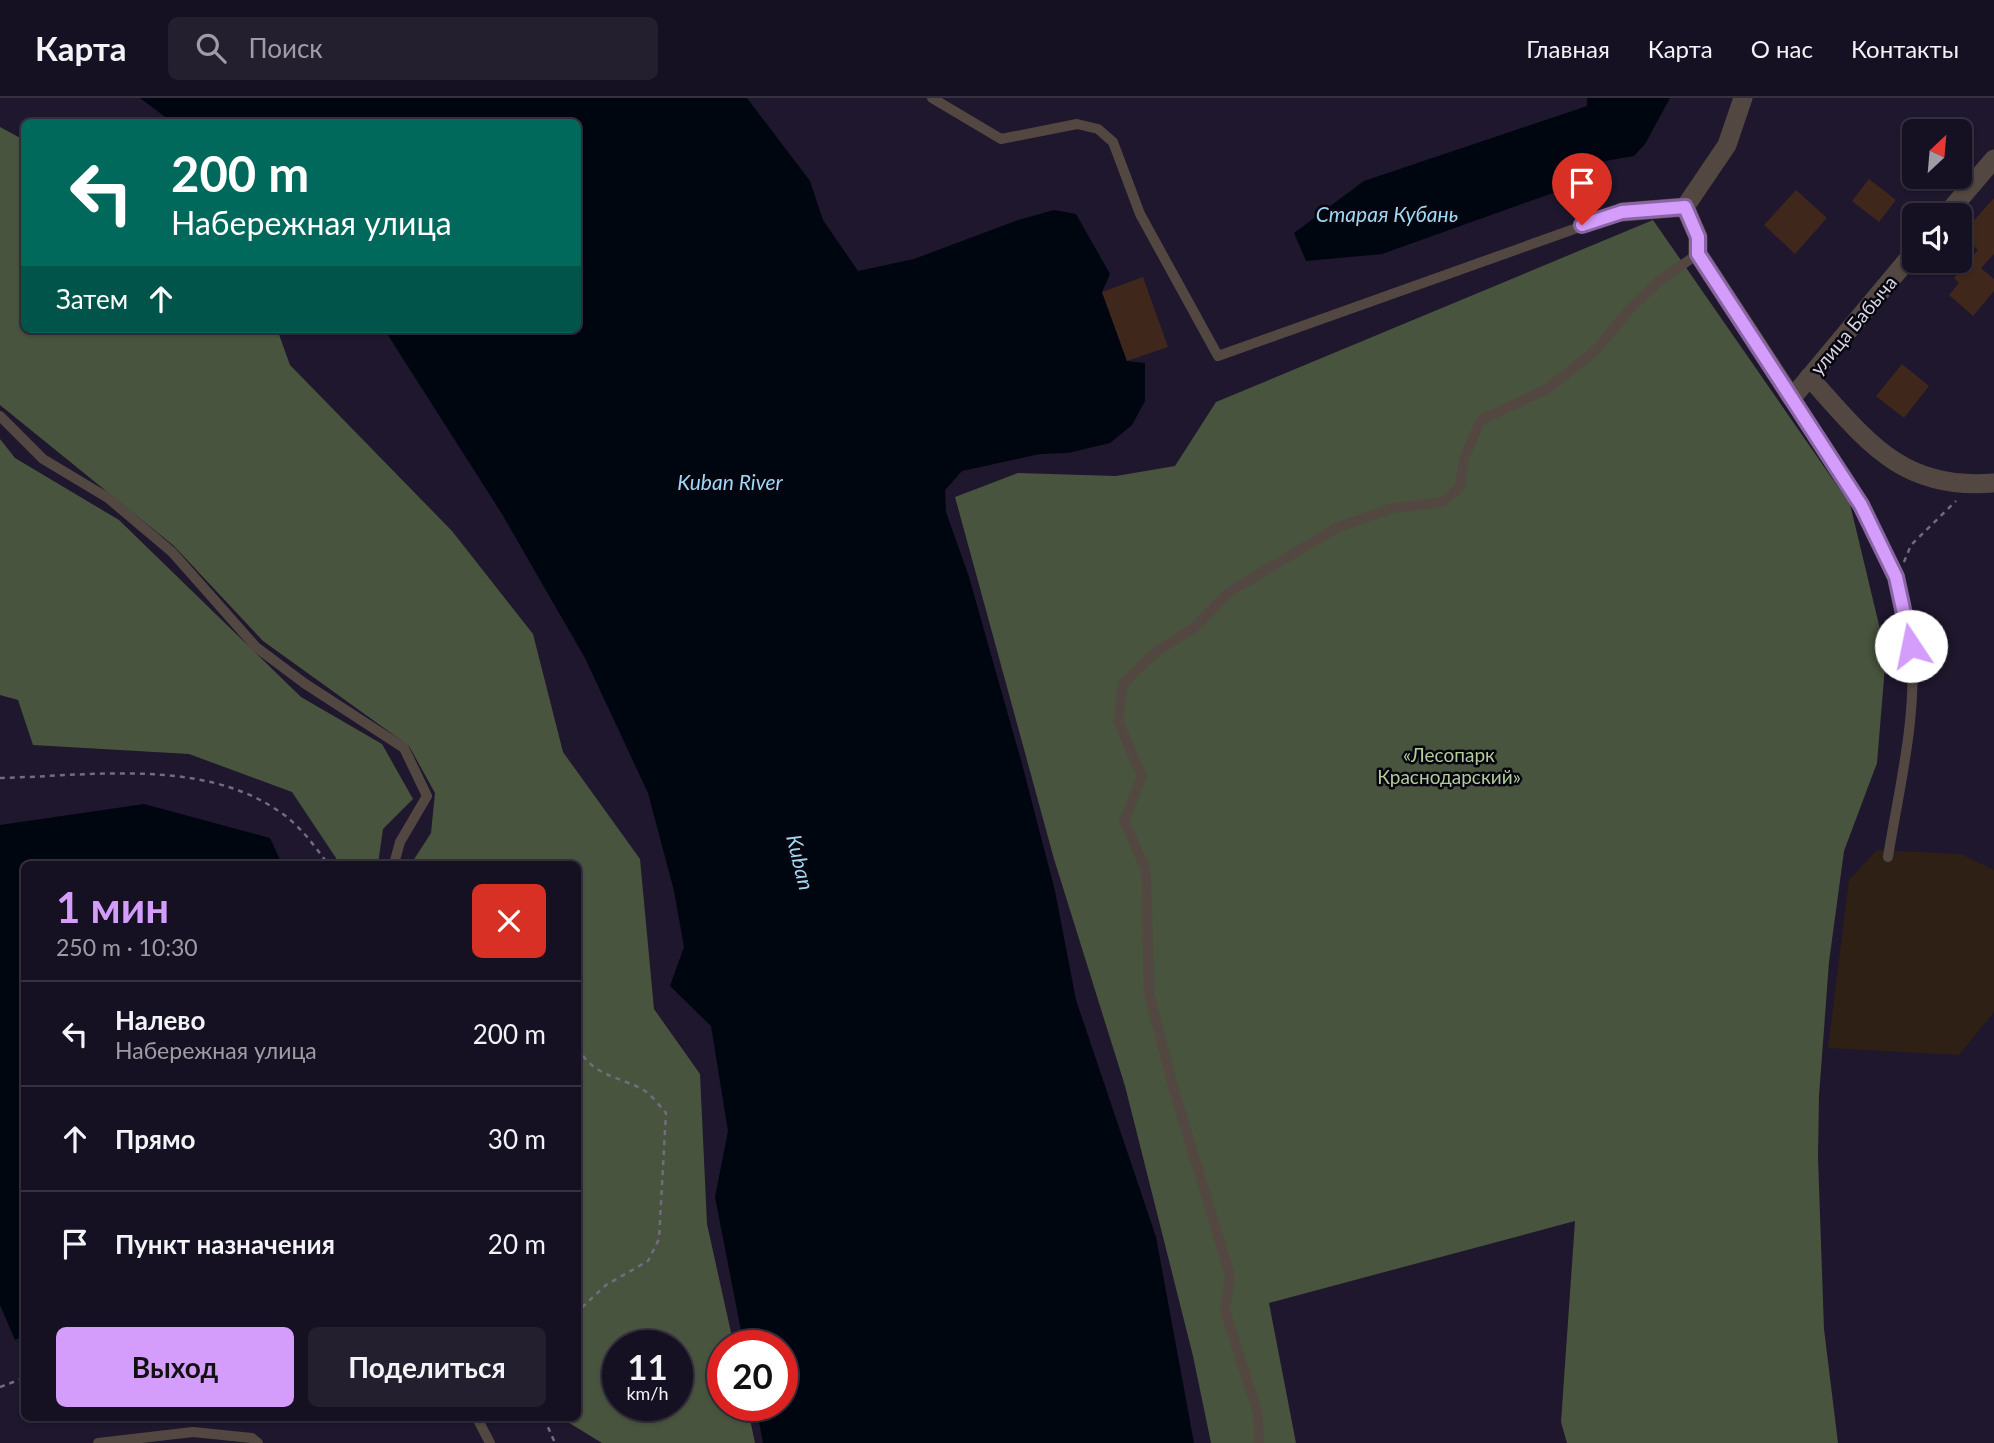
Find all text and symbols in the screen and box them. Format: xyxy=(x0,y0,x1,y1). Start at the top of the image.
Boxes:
search box xyxy=(168,17,658,80)
text: Карта xyxy=(35,28,126,68)
icon: search xyxy=(192,29,230,67)
text: Поиск xyxy=(248,32,323,64)
text: Главная xyxy=(1526,34,1610,63)
text: Карта xyxy=(1648,34,1713,63)
text: О нас xyxy=(1751,34,1813,63)
text: Контакты xyxy=(1851,34,1959,63)
north arrow xyxy=(1902,119,1972,189)
map controls xyxy=(1902,119,1972,273)
text: 200 m xyxy=(171,144,309,202)
icon: left xyxy=(56,147,147,238)
pin xyxy=(1552,153,1612,225)
icon: arrive xyxy=(1563,164,1601,202)
water label: Старая Кубань xyxy=(1316,201,1458,226)
text: Набережная улица xyxy=(171,203,452,242)
button: sound xyxy=(1902,203,1972,273)
street label: улица Бабыча xyxy=(1805,271,1901,379)
icon: ahead xyxy=(142,280,180,318)
text: Затем xyxy=(56,283,128,315)
water label: Kuban River xyxy=(677,469,784,494)
position arrow xyxy=(1874,609,1948,683)
park label: «Лесопарк Краснодарский» xyxy=(1377,743,1521,788)
water label: Kuban xyxy=(782,832,820,892)
text: 1 мин xyxy=(56,882,169,932)
button: close xyxy=(472,884,546,958)
text: 250 m · 10:30 xyxy=(56,933,198,961)
text: Налево xyxy=(115,1004,205,1036)
icon: left xyxy=(56,1015,94,1053)
text: 200 m xyxy=(473,1018,546,1050)
text: Набережная улица xyxy=(115,1036,317,1064)
icon: ahead xyxy=(56,1120,94,1158)
text: Прямо xyxy=(115,1123,196,1155)
text: 30 m xyxy=(488,1123,546,1155)
icon: arrive xyxy=(56,1225,94,1263)
text: Пункт назначения xyxy=(115,1228,335,1260)
text: 20 m xyxy=(488,1228,546,1260)
button: Выход xyxy=(56,1327,294,1407)
button: Поделиться xyxy=(308,1327,546,1407)
speed limit sign: 20 xyxy=(707,1330,798,1421)
text: 11 xyxy=(627,1345,668,1387)
text: km/h xyxy=(626,1382,669,1404)

